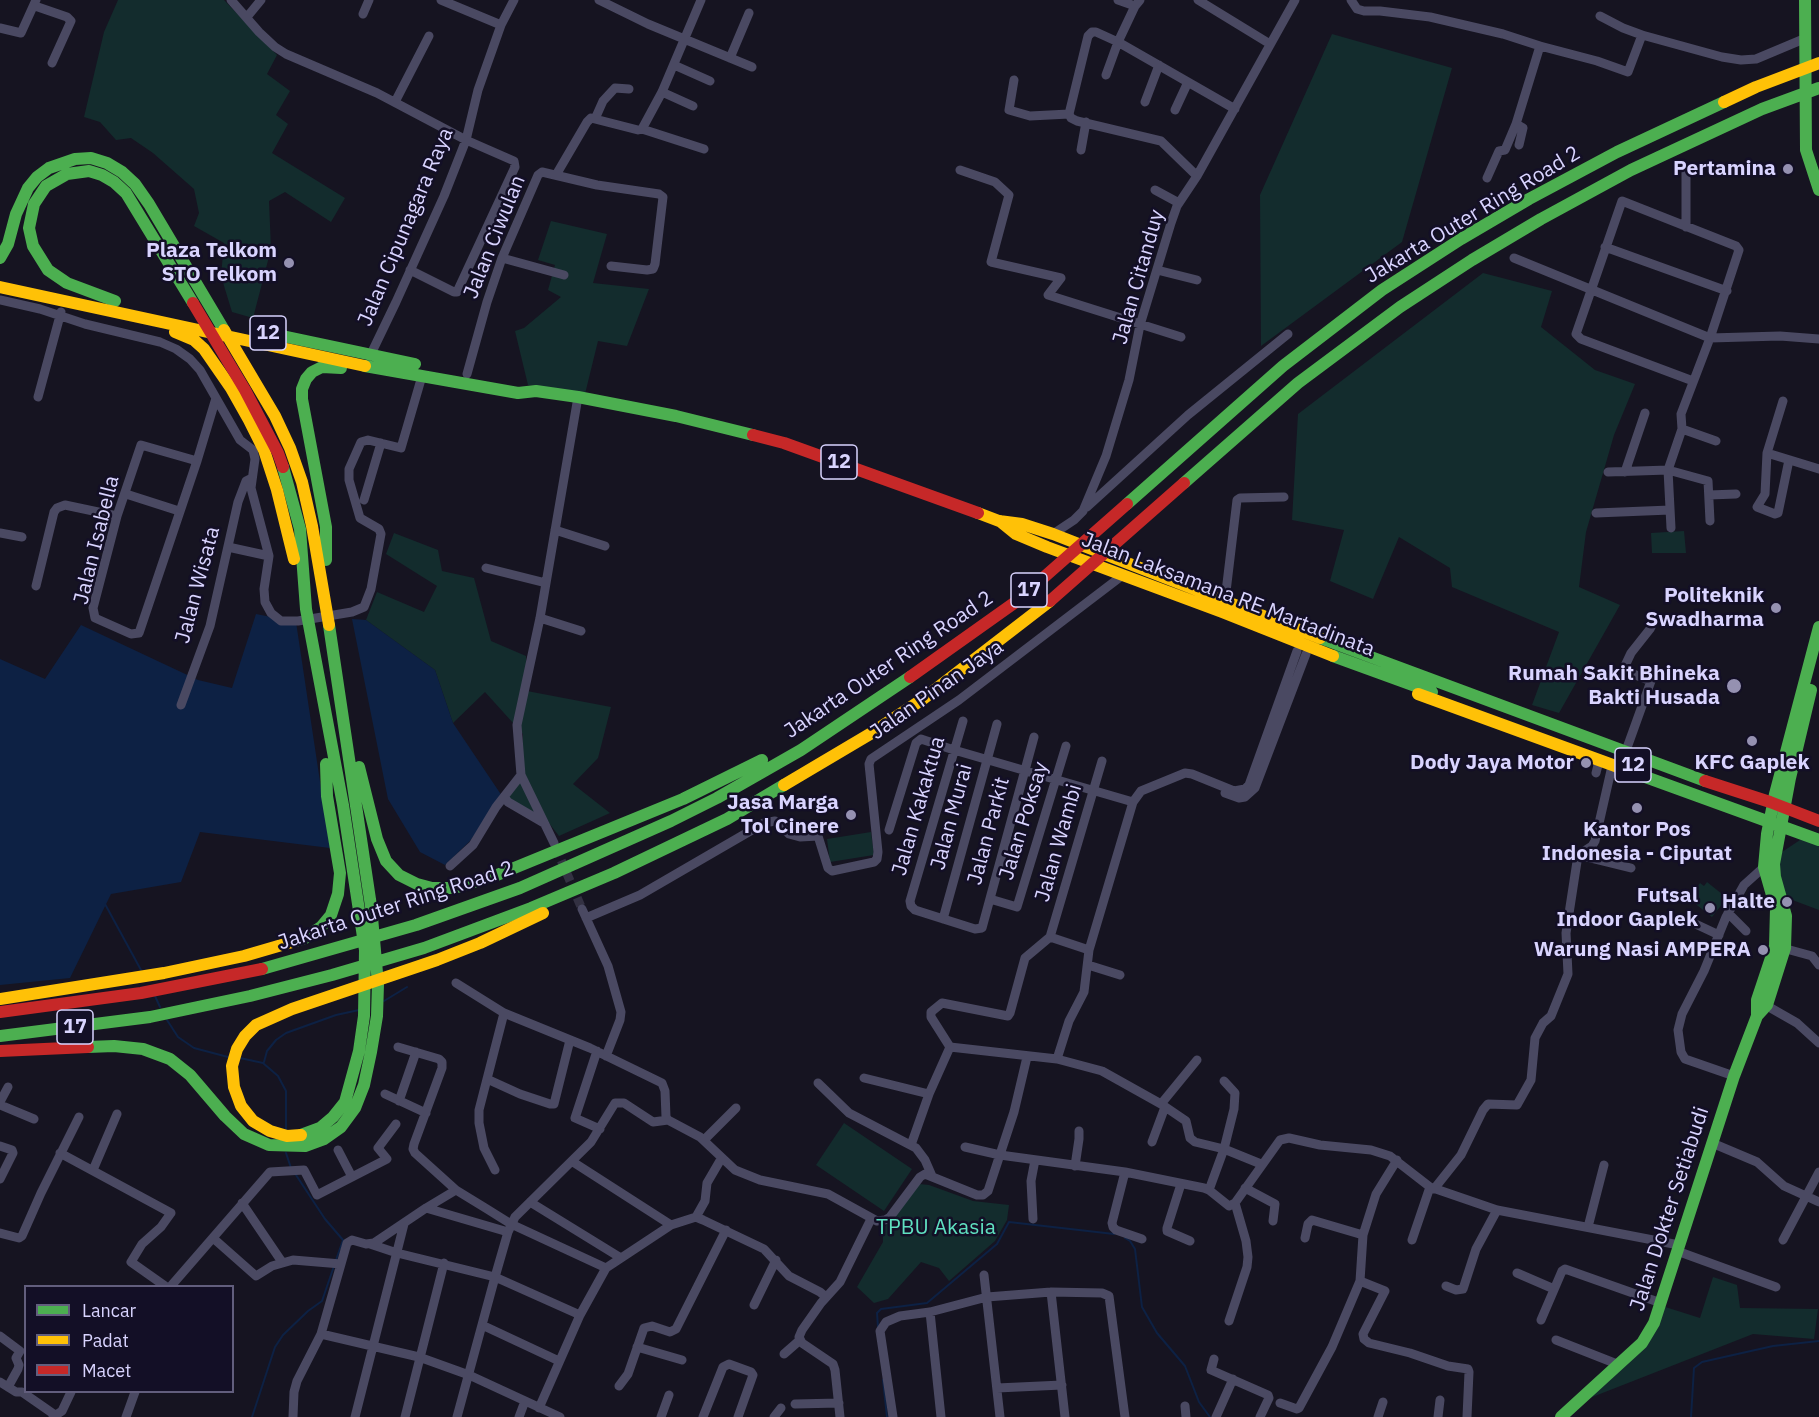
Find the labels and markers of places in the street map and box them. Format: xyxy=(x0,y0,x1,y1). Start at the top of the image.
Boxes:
place label: Pertamina xyxy=(1673,156,1776,182)
marker: Pertamina xyxy=(1781,162,1795,176)
place label: Plaza Telkom STO Telkom xyxy=(146,238,277,288)
marker: Plaza Telkom STO Telkom xyxy=(282,256,296,270)
place label: Politeknik Swadharma xyxy=(1645,583,1764,633)
marker: Politeknik Swadharma xyxy=(1769,601,1783,615)
place label: Rumah Sakit Bhineka Bakti Husada xyxy=(1508,661,1720,711)
marker: Rumah Sakit Bhineka Bakti Husada xyxy=(1725,677,1743,695)
marker: KFC Gaplek xyxy=(1745,734,1759,748)
place label: Dody Jaya Motor xyxy=(1410,750,1574,776)
place label: KFC Gaplek xyxy=(1695,750,1809,776)
marker: Dody Jaya Motor xyxy=(1579,756,1593,770)
place label: Jasa Marga Tol Cinere xyxy=(727,790,839,840)
marker: Kantor Pos Indonesia - Ciputat xyxy=(1630,801,1644,815)
marker: Jasa Marga Tol Cinere xyxy=(844,808,858,822)
place label: Kantor Pos Indonesia - Ciputat xyxy=(1542,817,1732,867)
place label: Futsal Indoor Gaplek xyxy=(1556,883,1698,933)
place label: Halte xyxy=(1722,889,1775,915)
marker: Halte xyxy=(1780,895,1794,909)
marker: Futsal Indoor Gaplek xyxy=(1703,901,1717,915)
place label: Warung Nasi AMPERA xyxy=(1534,937,1751,963)
marker: Warung Nasi AMPERA xyxy=(1756,943,1770,957)

